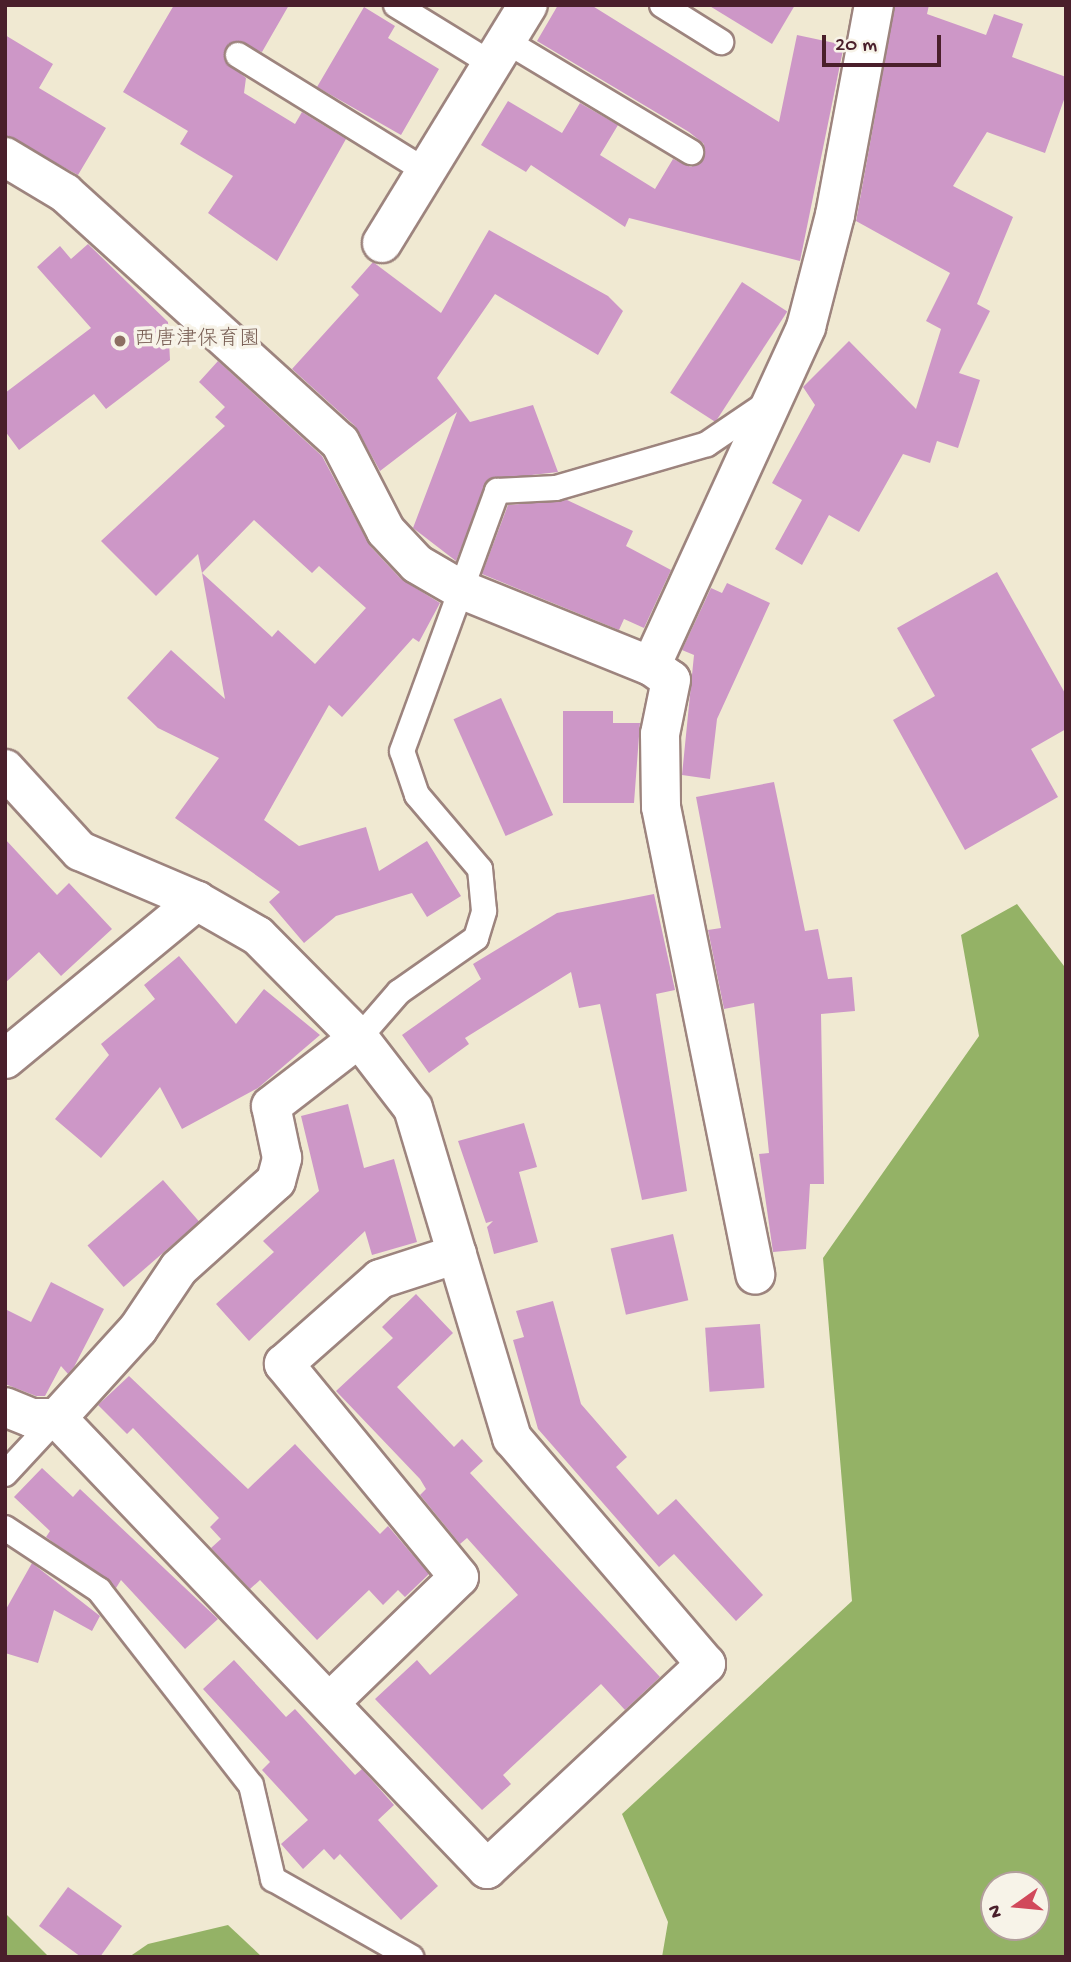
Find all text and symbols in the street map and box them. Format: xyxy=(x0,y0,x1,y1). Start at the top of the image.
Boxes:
scale bar xyxy=(826,21,945,65)
text: 20 m xyxy=(835,34,877,59)
place label: 西唐津保育園 xyxy=(134,328,260,354)
marker: 西唐津保育園 xyxy=(112,333,128,349)
north arrow xyxy=(980,1871,1050,1941)
text: N xyxy=(983,1902,1009,1920)

